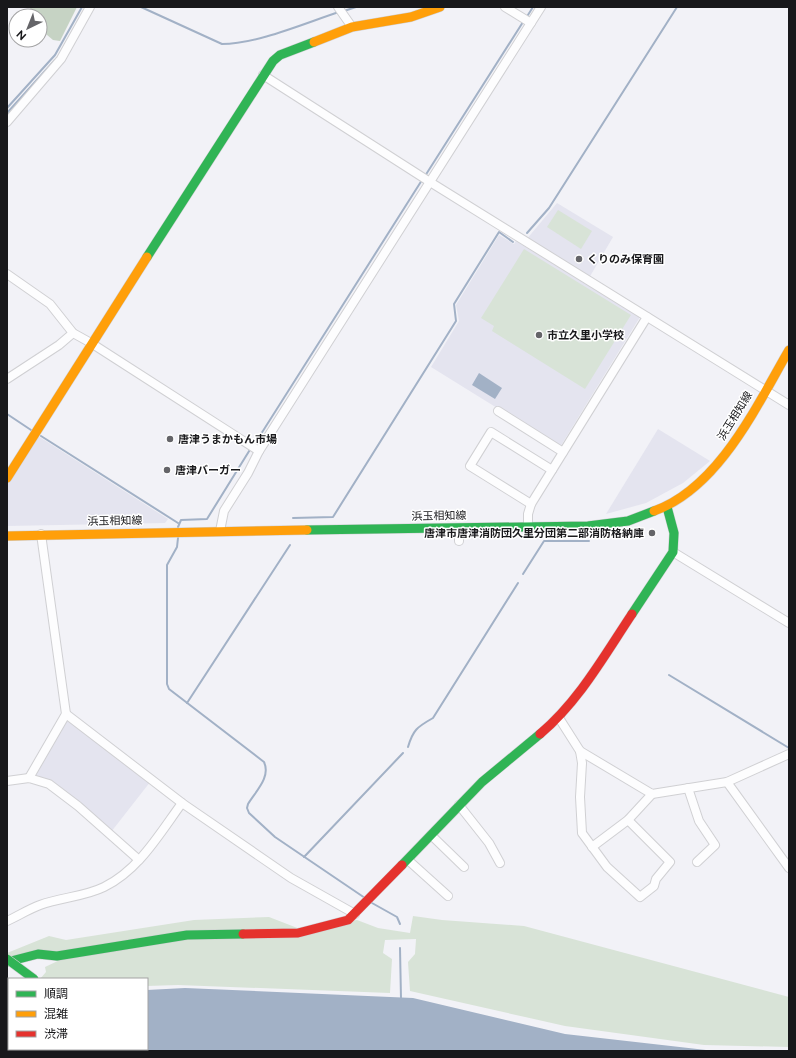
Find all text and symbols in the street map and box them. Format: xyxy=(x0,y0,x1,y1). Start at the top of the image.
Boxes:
north arrow xyxy=(8,8,48,48)
text: N xyxy=(14,27,29,43)
place label: くりのみ保育園 xyxy=(587,253,664,266)
marker: くりのみ保育園 xyxy=(574,254,584,264)
place label: 市立久里小学校 xyxy=(547,329,624,342)
marker: 市立久里小学校 xyxy=(534,330,544,340)
street label: 浜玉相知線 xyxy=(715,389,755,443)
place label: 唐津うまかもん市場 xyxy=(178,433,277,446)
marker: 唐津うまかもん市場 xyxy=(165,434,175,444)
place label: 唐津バーガー xyxy=(175,464,241,477)
marker: 唐津バーガー xyxy=(162,465,172,475)
street label: 浜玉相知線 xyxy=(411,509,467,523)
street label: 浜玉相知線 xyxy=(87,514,143,528)
place label: 唐津市唐津消防団久里分団第二部消防格納庫 xyxy=(424,527,644,540)
marker: 唐津市唐津消防団久里分団第二部消防格納庫 xyxy=(647,528,657,538)
legend xyxy=(8,978,148,1050)
text: 順調 xyxy=(44,987,68,1001)
text: 混雑 xyxy=(44,1007,68,1021)
text: 渋滞 xyxy=(44,1027,68,1041)

